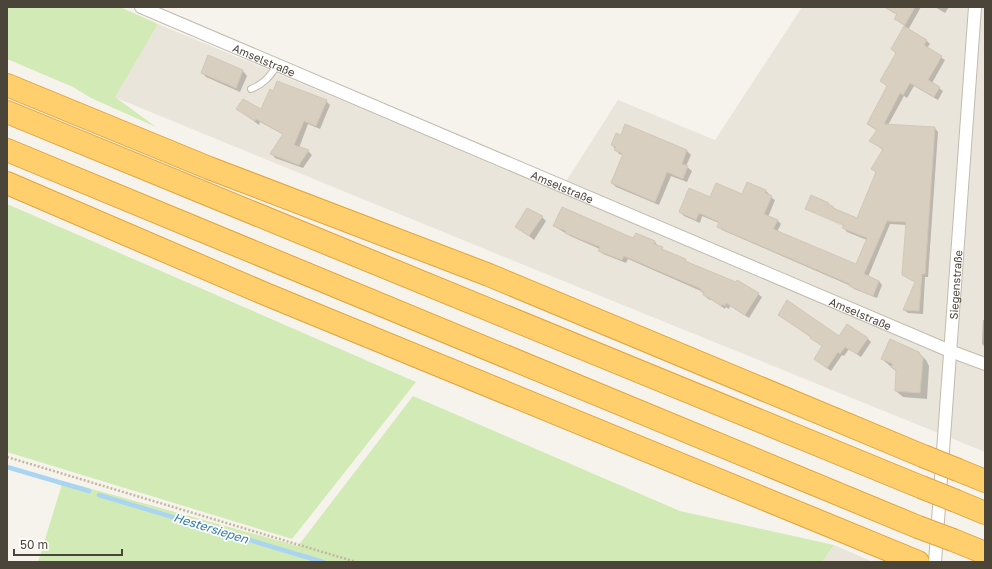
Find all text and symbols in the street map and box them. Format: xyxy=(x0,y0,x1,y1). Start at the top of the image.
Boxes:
street label: Amselstraße xyxy=(231,40,297,78)
street label: Amselstraße xyxy=(529,167,596,205)
street label: Siegenstraße xyxy=(946,249,964,320)
street label: Amselstraße xyxy=(828,294,894,332)
water label: Hestersiepen xyxy=(172,510,251,547)
scale bar xyxy=(14,531,122,557)
text: 50 m xyxy=(20,537,48,552)

